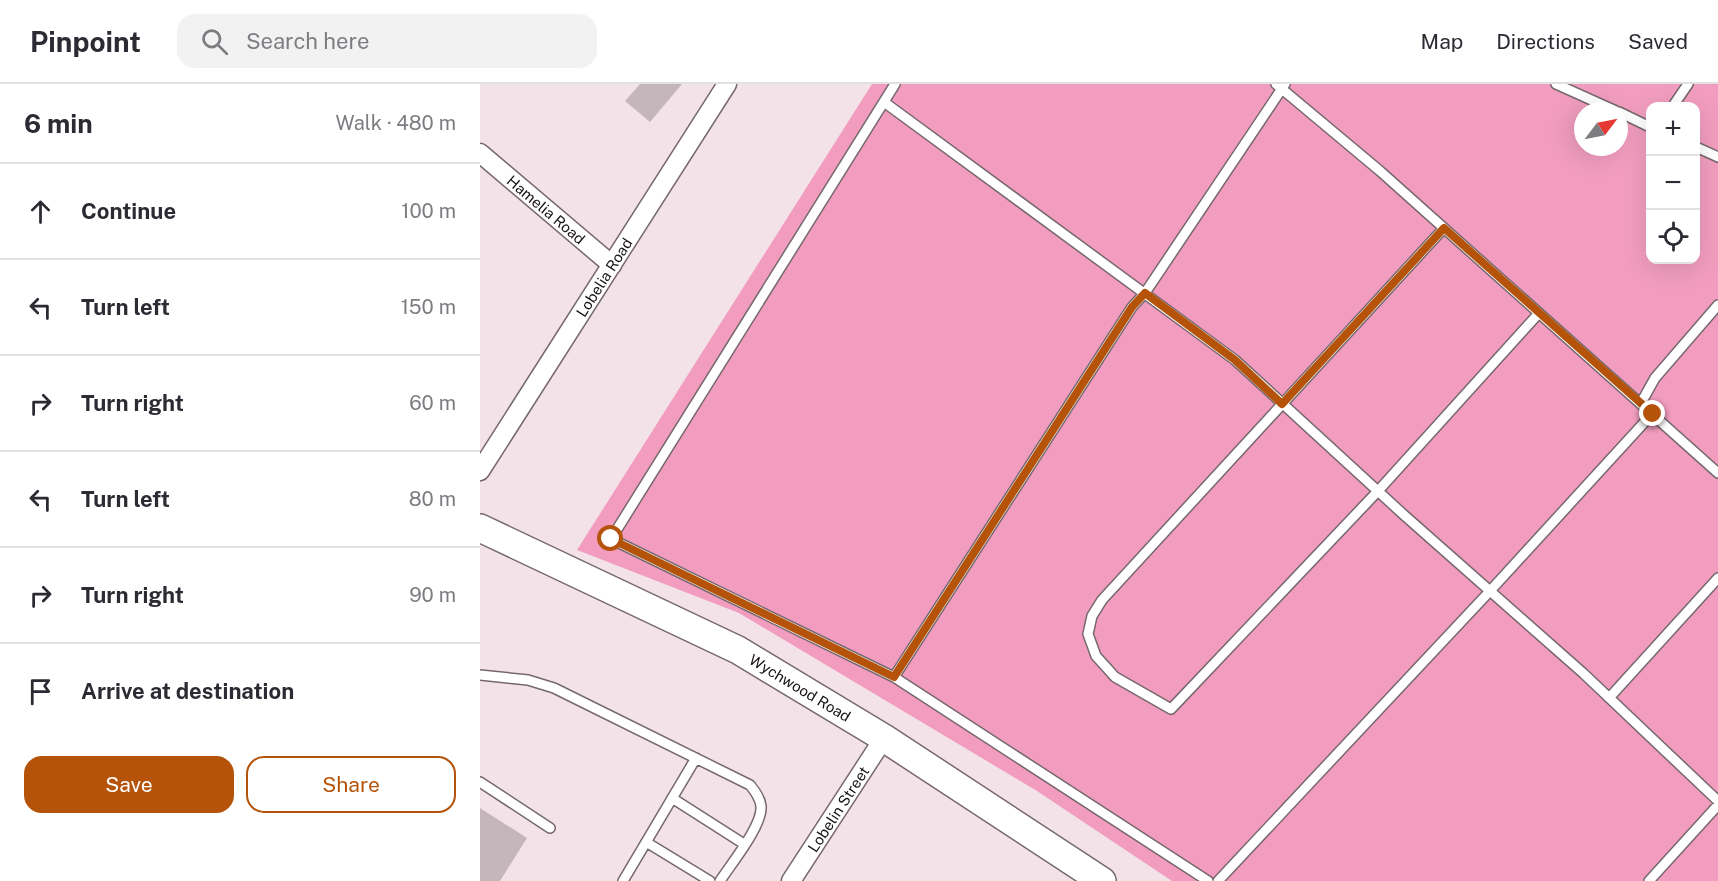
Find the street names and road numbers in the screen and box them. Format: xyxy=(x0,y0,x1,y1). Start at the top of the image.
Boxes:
street label: Hamelia Road xyxy=(504,171,589,247)
street label: Lobelia Road xyxy=(572,235,635,320)
street label: Wychwood Road xyxy=(746,650,854,725)
street label: Lobelin Street xyxy=(804,763,872,855)

